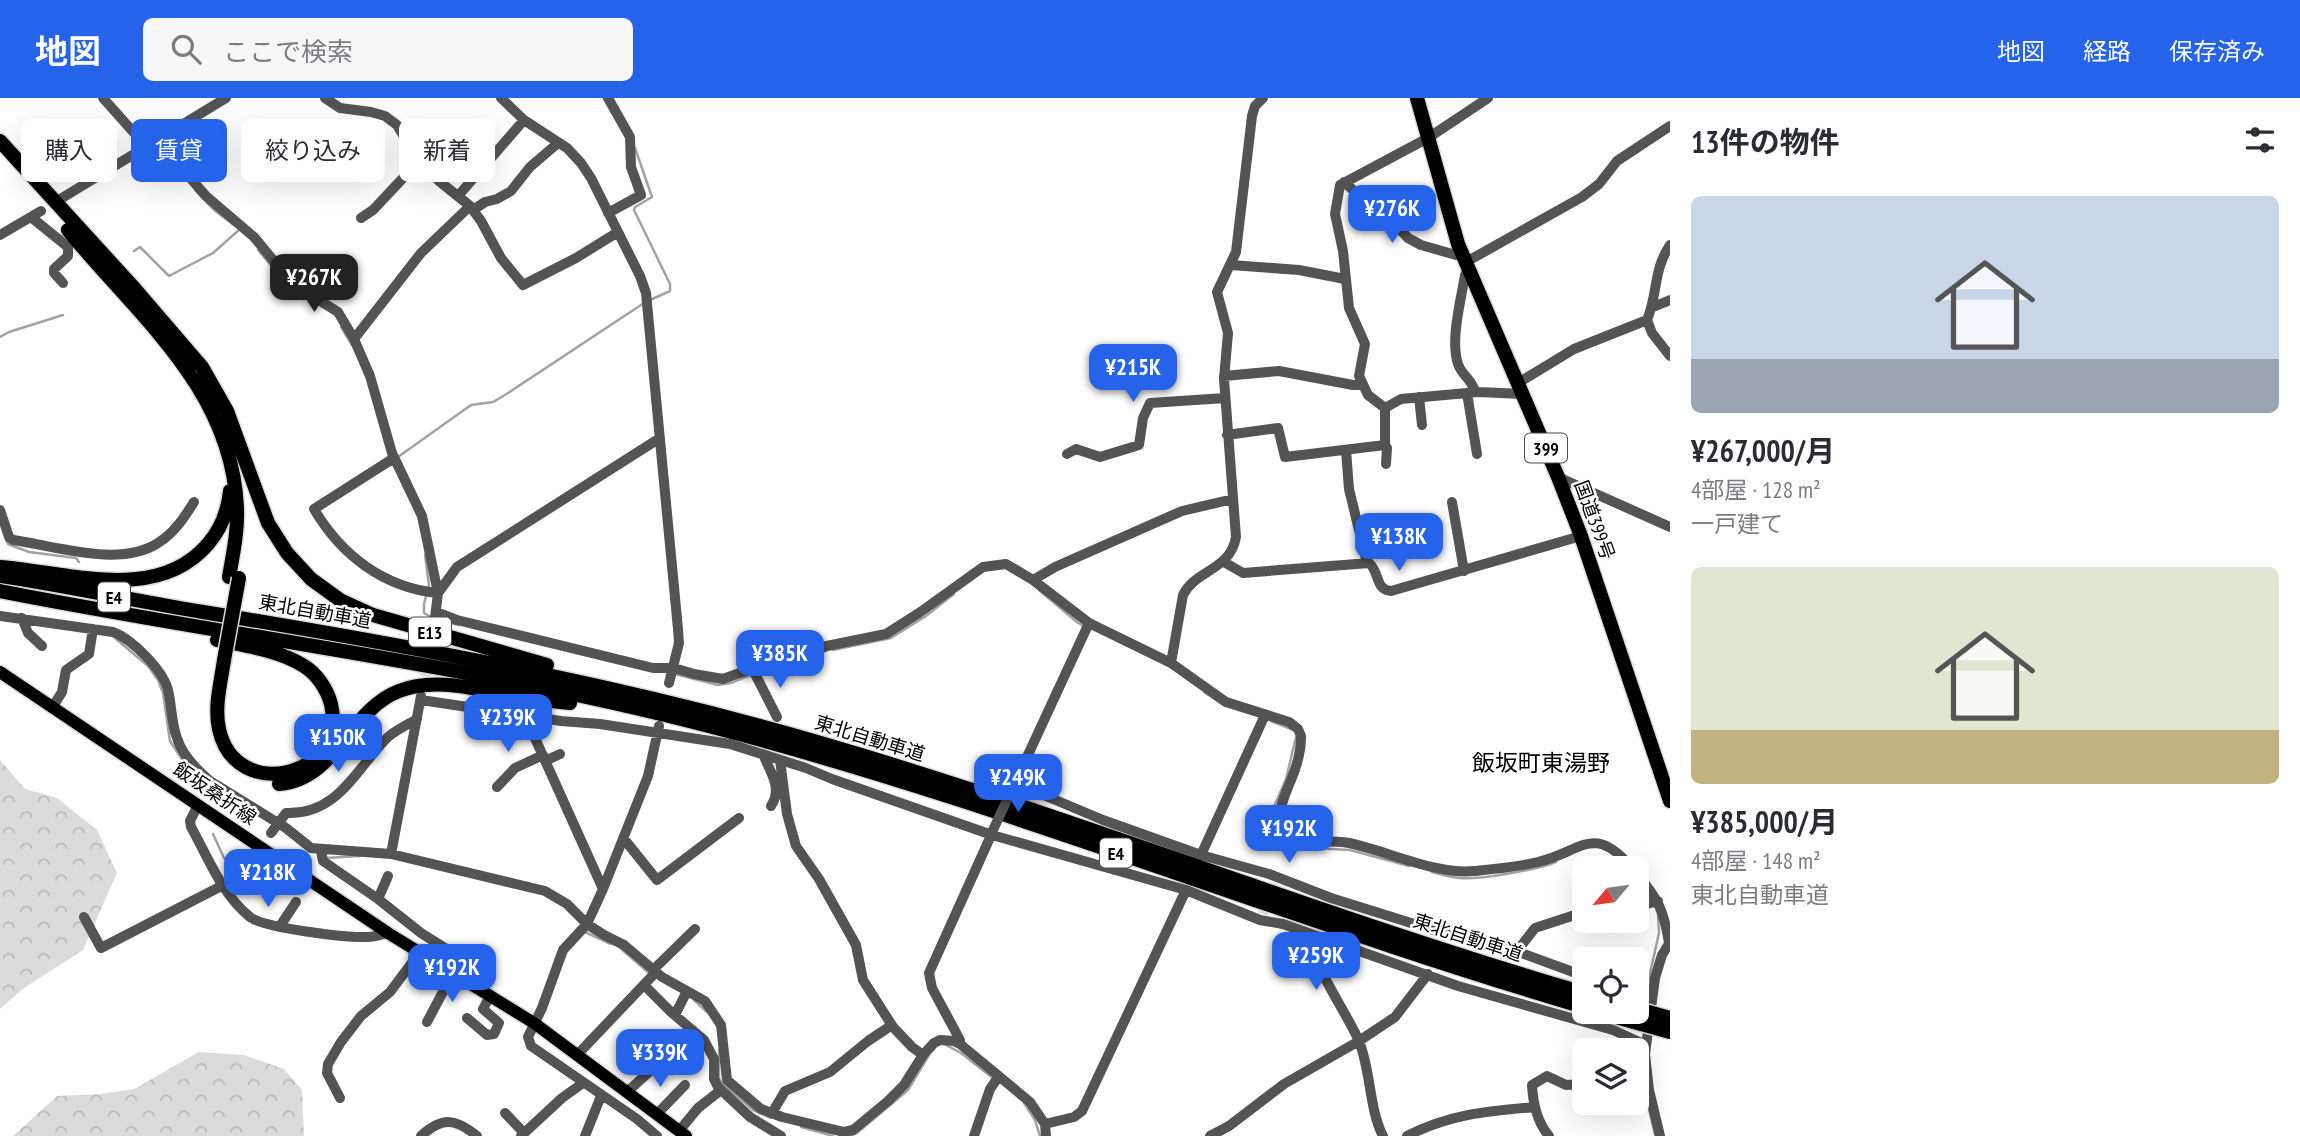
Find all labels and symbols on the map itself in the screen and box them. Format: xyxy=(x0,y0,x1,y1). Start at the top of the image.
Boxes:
pin: ¥276K xyxy=(1343,186,1441,245)
pin: ¥267K xyxy=(265,254,363,314)
pin: ¥215K xyxy=(1084,344,1182,404)
road number: 399 xyxy=(1525,434,1567,462)
street label: 国道399号 xyxy=(1570,477,1620,563)
pin: ¥138K xyxy=(1350,514,1448,573)
road number: E4 xyxy=(98,583,130,612)
street label: 東北自動車道 xyxy=(257,589,373,633)
road number: E13 xyxy=(409,618,451,646)
pin: ¥385K xyxy=(731,630,829,690)
pin: ¥239K xyxy=(459,694,557,754)
street label: 東北自動車道 xyxy=(812,710,928,766)
pin: ¥150K xyxy=(289,714,387,774)
district label: 飯坂町東湯野 xyxy=(1472,748,1610,777)
pin: ¥249K xyxy=(969,754,1067,814)
street label: 飯坂桑折線 xyxy=(169,756,261,830)
pin: ¥192K xyxy=(1240,806,1338,865)
road number: E4 xyxy=(1100,838,1132,868)
pin: ¥218K xyxy=(219,850,317,909)
north arrow xyxy=(1572,856,1648,933)
street label: 東北自動車道 xyxy=(1410,908,1526,966)
pin: ¥259K xyxy=(1267,932,1365,992)
pin: ¥192K xyxy=(403,944,501,1004)
pin: ¥339K xyxy=(611,1030,709,1089)

